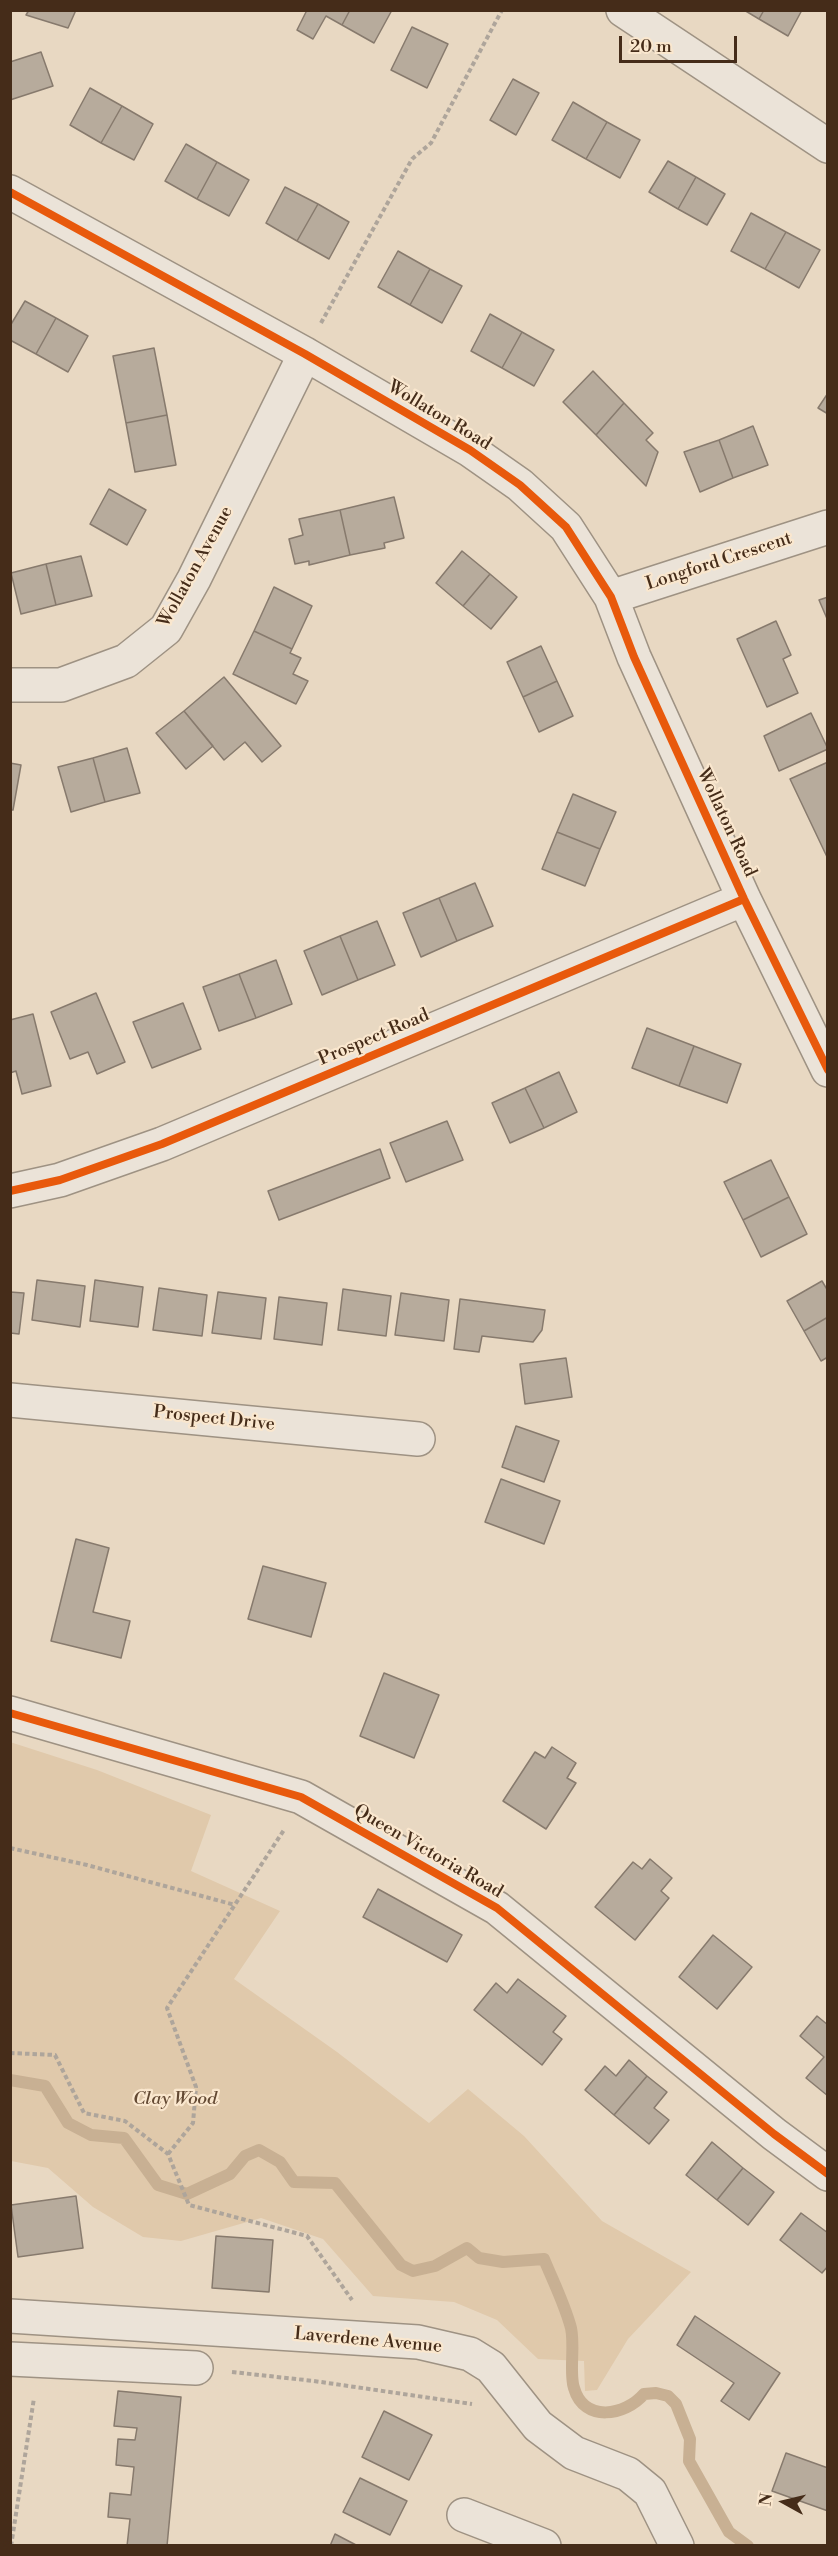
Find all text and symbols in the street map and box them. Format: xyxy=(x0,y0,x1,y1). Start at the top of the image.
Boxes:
scale bar xyxy=(622,24,740,62)
text: 20 m xyxy=(630,35,672,58)
street label: Wollaton Road xyxy=(383,377,495,455)
street label: Wollaton Avenue xyxy=(154,503,238,631)
street label: Longford Crescent xyxy=(643,528,795,596)
street label: Wollaton Road xyxy=(691,765,761,881)
street label: Prospect Road xyxy=(315,1005,433,1071)
street label: Prospect Drive xyxy=(152,1402,276,1436)
street label: Queen Victoria Road xyxy=(350,1800,506,1904)
park label: Clay Wood xyxy=(133,2089,217,2111)
street label: Laverdene Avenue xyxy=(293,2324,443,2358)
north arrow xyxy=(754,2472,814,2532)
text: N xyxy=(755,2492,777,2507)

